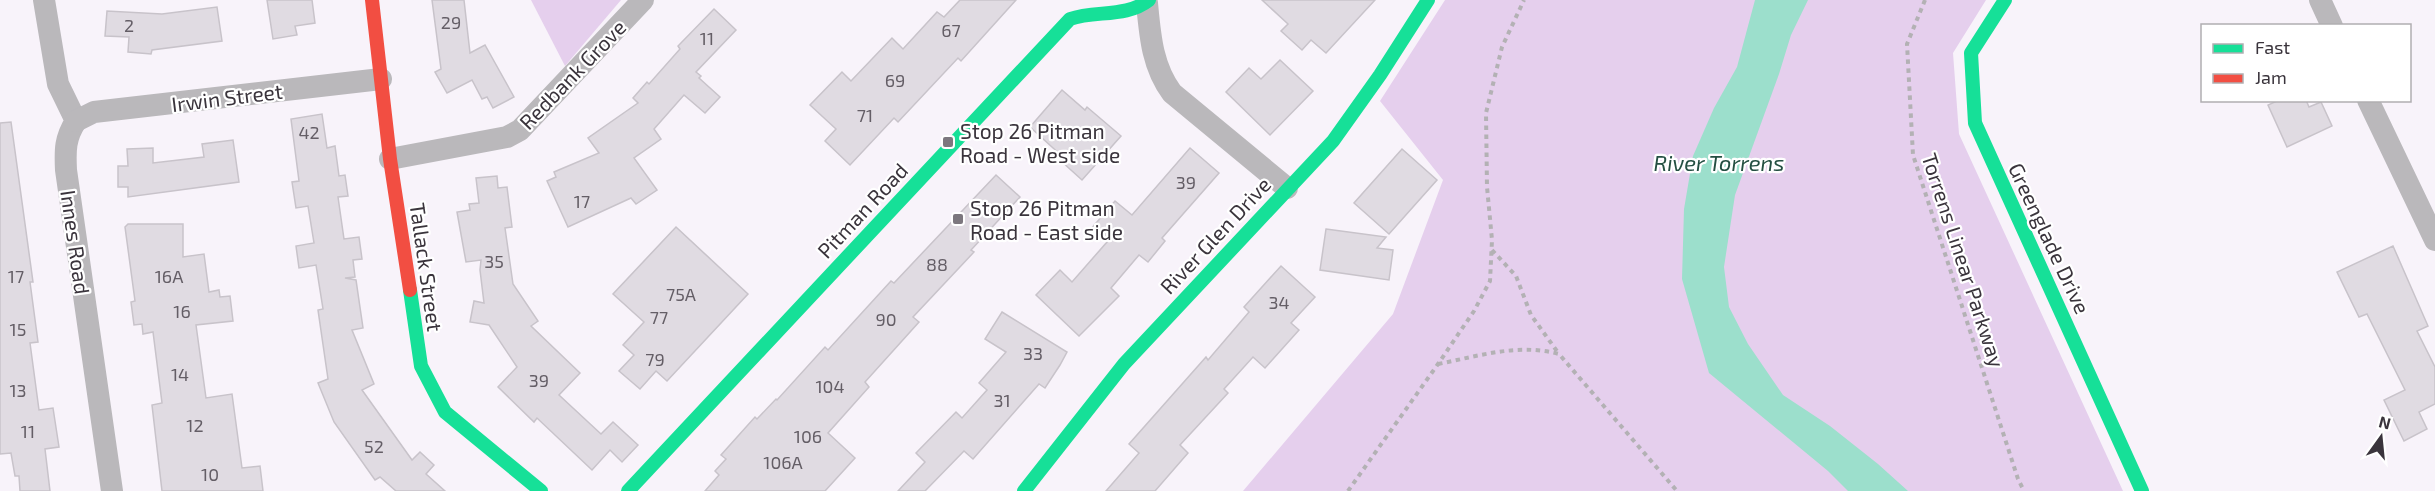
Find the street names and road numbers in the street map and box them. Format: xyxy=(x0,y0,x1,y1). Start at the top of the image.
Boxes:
street label: Redbank Grove xyxy=(514,14,630,134)
street label: Irwin Street xyxy=(170,78,284,116)
street label: Torrens Linear Parkway xyxy=(1918,150,2010,370)
street label: Pitman Road xyxy=(812,157,912,263)
street label: Greenglade Drive xyxy=(2004,159,2096,317)
street label: River Glen Drive xyxy=(1155,171,1275,299)
street label: Innes Road xyxy=(56,188,96,296)
street label: Tallack Street xyxy=(406,201,448,333)

